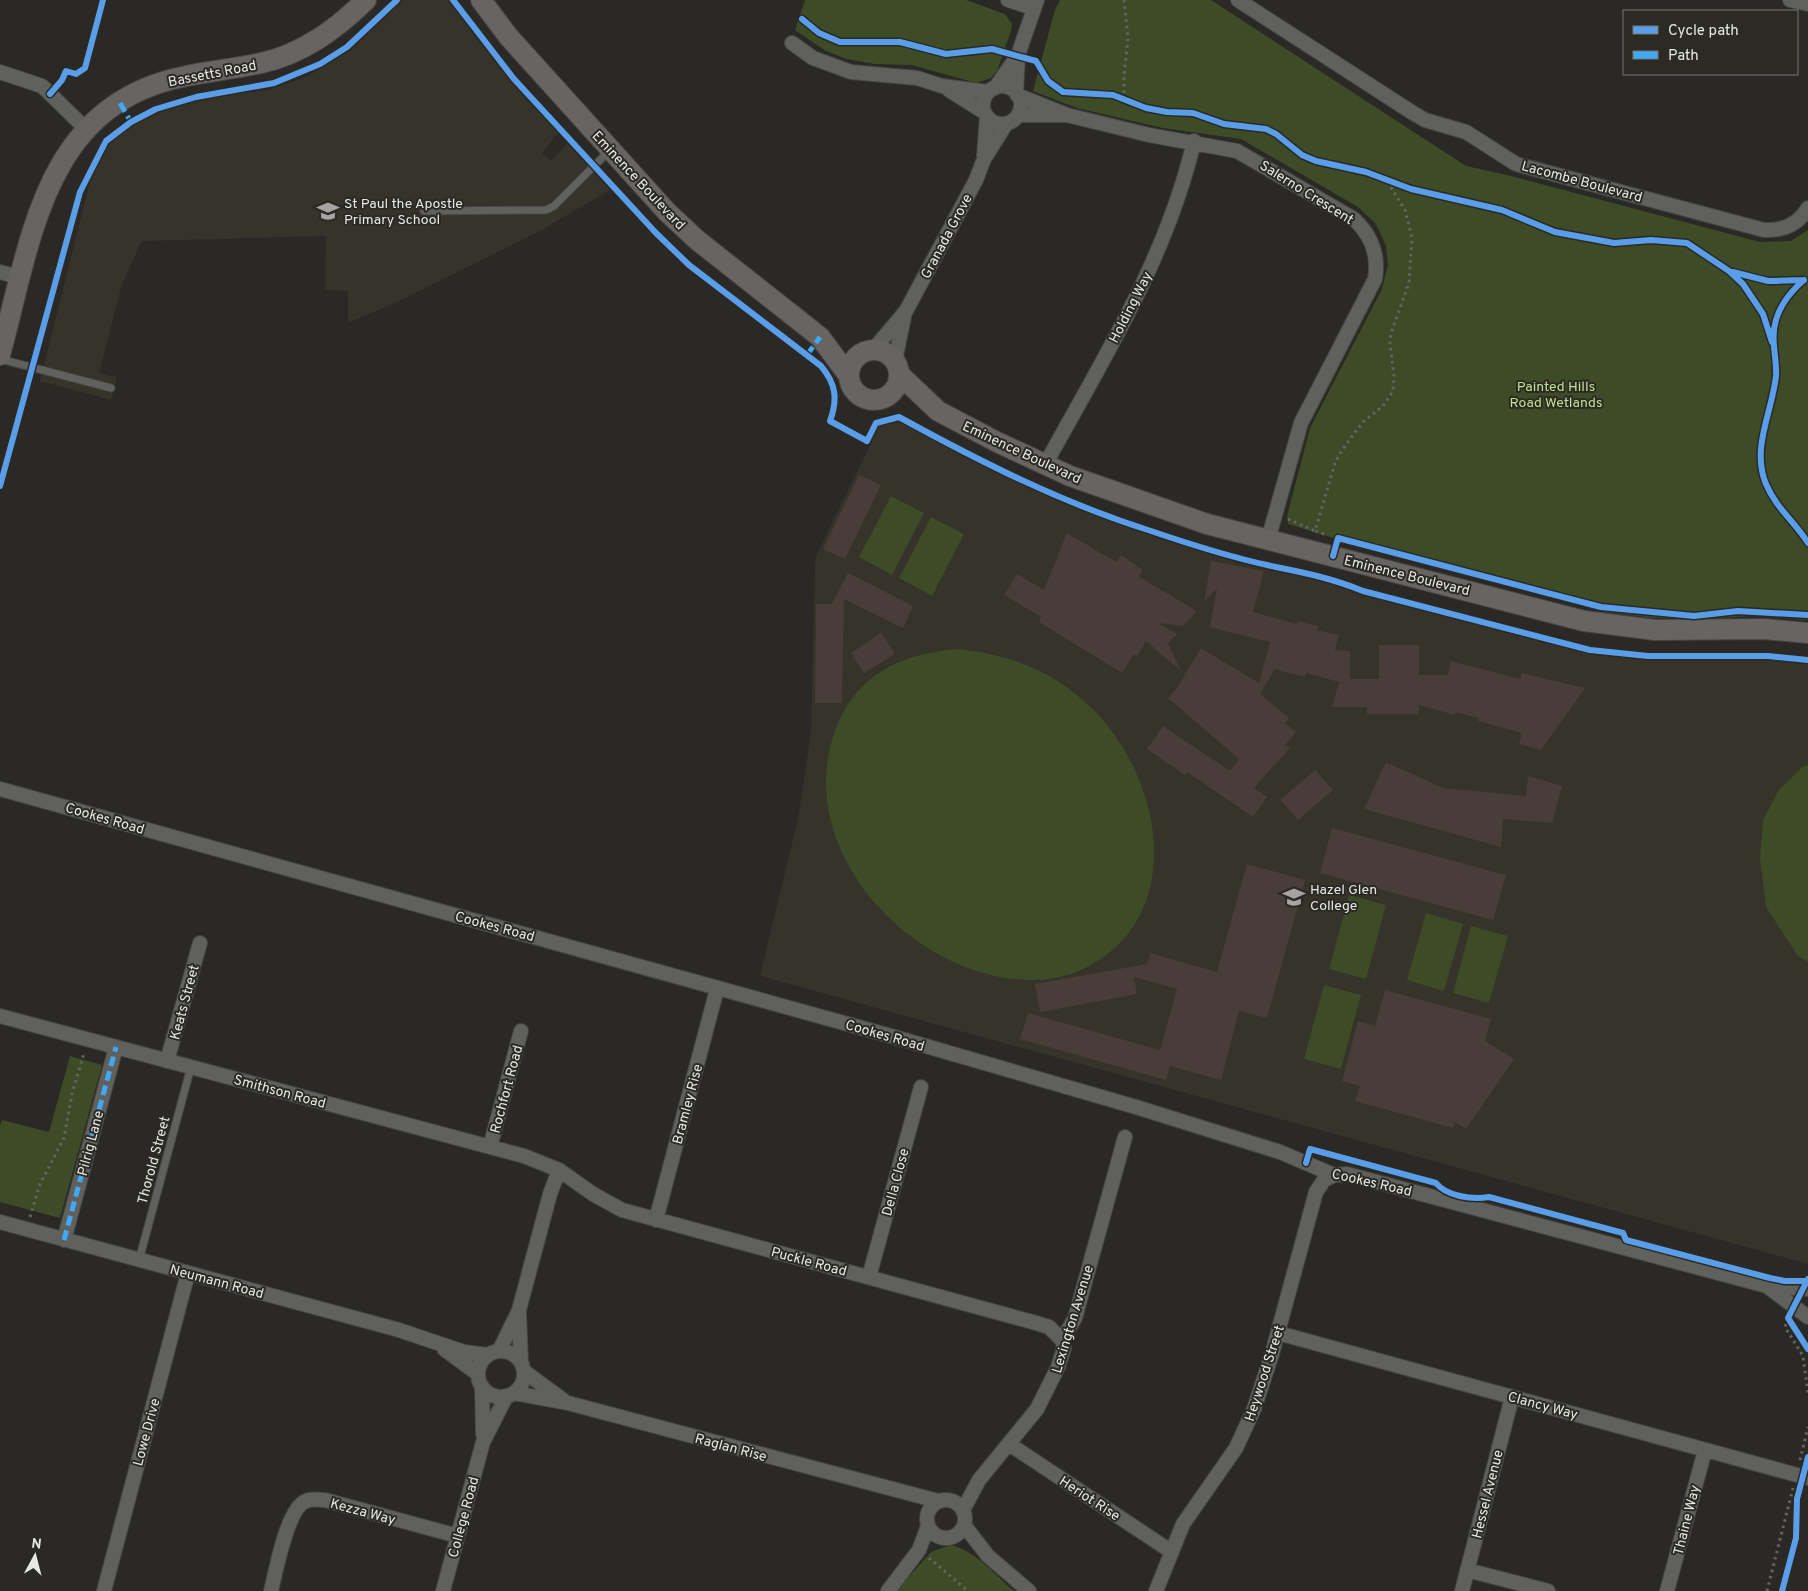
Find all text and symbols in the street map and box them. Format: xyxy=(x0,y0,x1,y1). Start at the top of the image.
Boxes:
legend xyxy=(1623,10,1798,75)
text: Cycle path xyxy=(1668,22,1739,41)
text: Path xyxy=(1668,47,1699,66)
street label: Bassetts Road xyxy=(167,58,258,91)
street label: Eminence Boulevard xyxy=(588,128,688,234)
street label: Salerno Crescent xyxy=(1256,158,1356,229)
street label: Lacombe Boulevard xyxy=(1519,158,1644,207)
street label: Granada Grove xyxy=(918,191,977,282)
place label: St Paul the Apostle Primary School xyxy=(344,196,463,229)
school or university icon: St Paul the Apostle Primary School xyxy=(315,198,341,224)
street label: Holding Way xyxy=(1106,269,1157,346)
park label: Painted Hills Road Wetlands xyxy=(1509,379,1603,412)
street label: Eminence Boulevard xyxy=(959,418,1083,488)
street label: Eminence Boulevard xyxy=(1342,553,1471,600)
street label: Cookes Road xyxy=(63,800,146,839)
place label: Hazel Glen College xyxy=(1310,882,1377,915)
school or university icon: Hazel Glen College xyxy=(1281,884,1307,910)
street label: Cookes Road xyxy=(453,909,536,946)
street label: Keats Street xyxy=(167,963,204,1042)
street label: Cookes Road xyxy=(843,1017,926,1056)
street label: Rochfort Road xyxy=(488,1043,527,1135)
street label: Bramley Rise xyxy=(670,1062,707,1146)
street label: Smithson Road xyxy=(232,1072,327,1113)
street label: Pilrig Lane xyxy=(75,1109,108,1178)
street label: Thorold Street xyxy=(135,1115,174,1206)
street label: Della Close xyxy=(879,1147,914,1218)
street label: Cookes Road xyxy=(1330,1166,1413,1201)
street label: Puckle Road xyxy=(769,1244,848,1281)
street label: Neumann Road xyxy=(168,1262,265,1303)
street label: Lexington Avenue xyxy=(1049,1263,1098,1375)
street label: Heywood Street xyxy=(1242,1323,1289,1424)
street label: Clancy Way xyxy=(1506,1389,1580,1424)
street label: Lowe Drive xyxy=(130,1397,165,1468)
street label: Raglan Rise xyxy=(693,1431,768,1466)
street label: Hessel Avenue xyxy=(1469,1448,1508,1541)
street label: Heriot Rise xyxy=(1055,1473,1123,1525)
street label: College Road xyxy=(445,1475,483,1560)
street label: Thaine Way xyxy=(1671,1483,1704,1557)
street label: Kezza Way xyxy=(328,1496,397,1529)
north arrow xyxy=(10,1531,60,1581)
text: N xyxy=(30,1536,42,1554)

